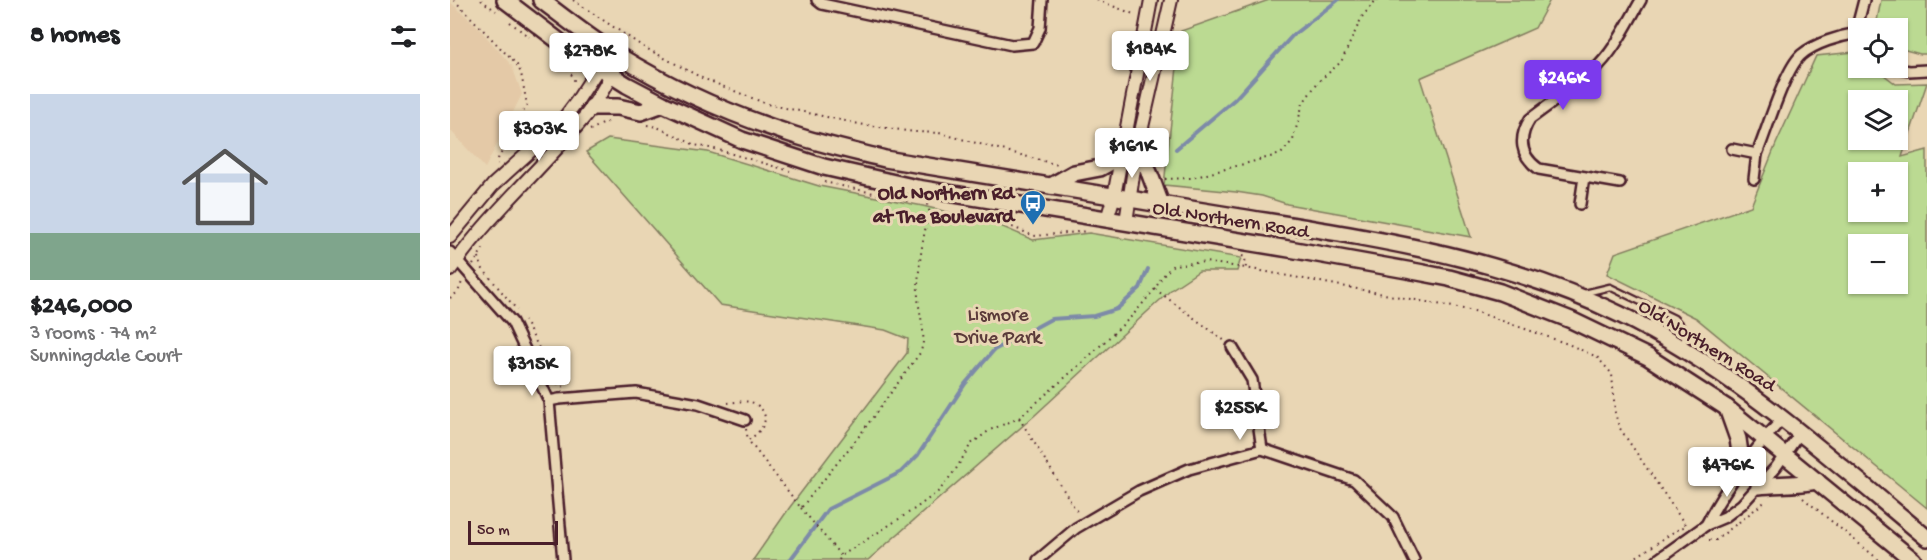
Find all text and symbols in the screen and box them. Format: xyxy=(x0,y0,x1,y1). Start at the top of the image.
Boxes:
map controls xyxy=(1848,18,1908,294)
button: locate xyxy=(1848,18,1908,78)
icon: filters xyxy=(387,20,420,53)
text: 8 homes xyxy=(30,21,119,52)
pin: $184K xyxy=(1108,31,1192,82)
pin: $278K xyxy=(547,33,631,84)
text: $184K xyxy=(1126,39,1174,62)
text: $278K xyxy=(563,41,615,64)
pin: $246K xyxy=(1521,60,1605,111)
text: $246K xyxy=(1538,68,1588,91)
button: layers xyxy=(1848,90,1908,150)
pin: $303K xyxy=(497,111,581,162)
text: $303K xyxy=(513,119,565,142)
pin: $161K xyxy=(1090,128,1174,179)
icon: home xyxy=(171,133,279,241)
text: $161K xyxy=(1109,136,1155,159)
button: + xyxy=(1848,162,1908,222)
place label: Old Northern Rd at The Boulevard xyxy=(872,184,1016,230)
bus stop icon: Old Northern Rd at The Boulevard xyxy=(1018,188,1048,226)
street label: Old Northern Road xyxy=(1151,198,1312,246)
button: − xyxy=(1848,234,1908,294)
text: $246,000 xyxy=(30,292,132,323)
street label: Old Northern Road xyxy=(1633,295,1781,400)
park label: Lismore Drive Park xyxy=(953,305,1043,351)
text: 3 rooms · 74 m² xyxy=(30,323,157,346)
text: Sunningdale Court xyxy=(30,346,181,369)
pin: $315K xyxy=(490,346,574,397)
text: $315K xyxy=(508,354,556,377)
pin: $255K xyxy=(1198,390,1282,441)
text: $255K xyxy=(1215,398,1265,421)
pin: $476K xyxy=(1685,447,1769,498)
text: $476K xyxy=(1702,455,1752,478)
scale bar xyxy=(468,518,558,546)
text: 50 m xyxy=(477,522,510,541)

